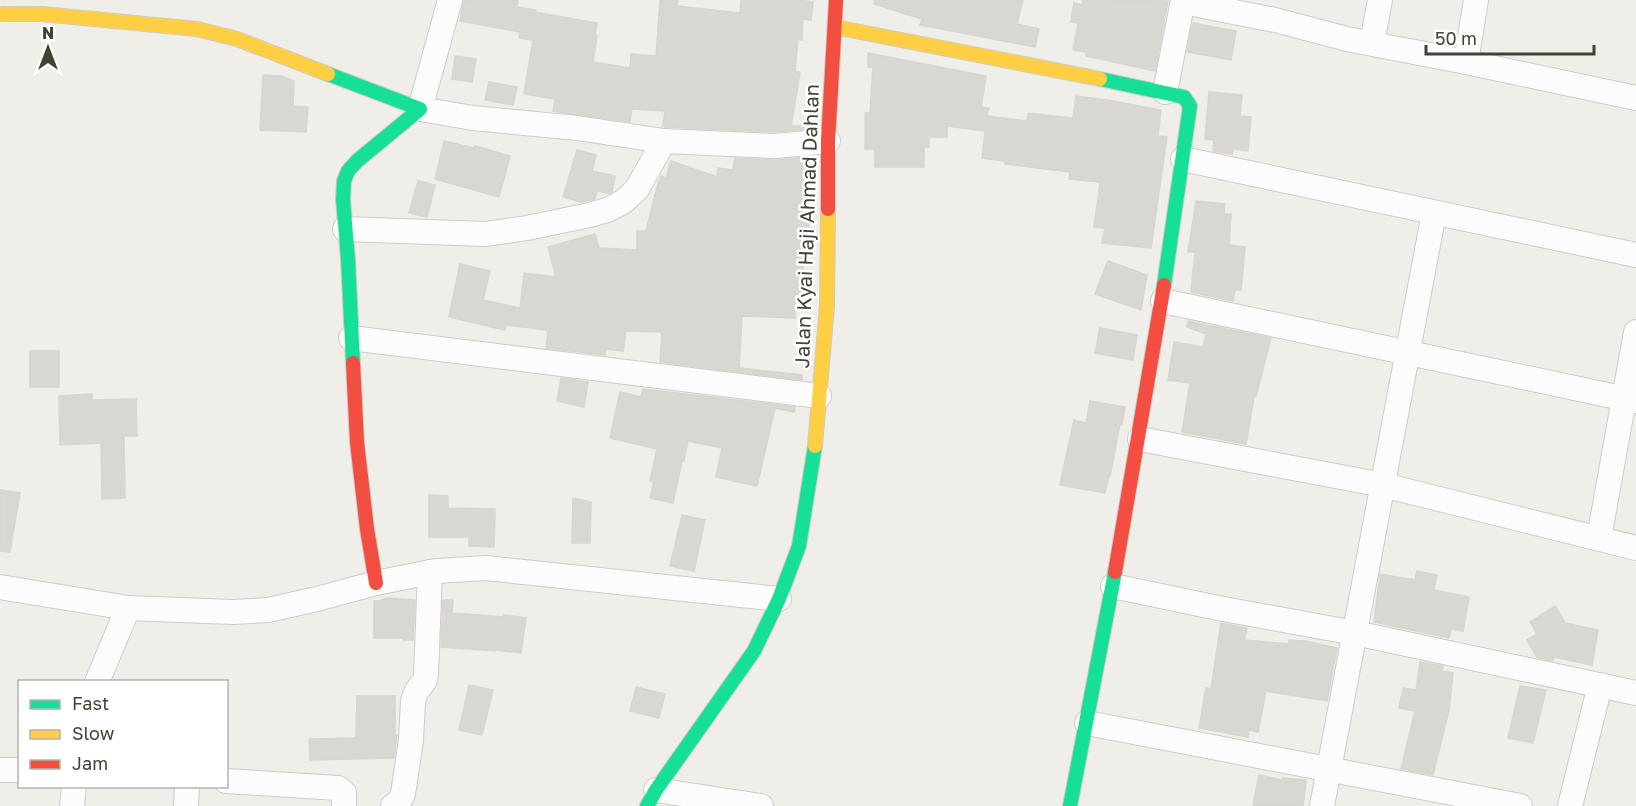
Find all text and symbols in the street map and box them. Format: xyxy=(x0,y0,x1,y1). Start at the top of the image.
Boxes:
north arrow xyxy=(18,18,78,78)
scale bar xyxy=(1426,18,1594,56)
text: N xyxy=(42,23,54,43)
text: 50 m xyxy=(1435,27,1477,49)
street label: Jalan Kyai Haji Ahmad Dahlan xyxy=(789,83,823,369)
legend xyxy=(18,680,228,788)
text: Fast xyxy=(72,692,109,714)
text: Slow xyxy=(72,722,115,744)
text: Jam xyxy=(72,752,108,774)

